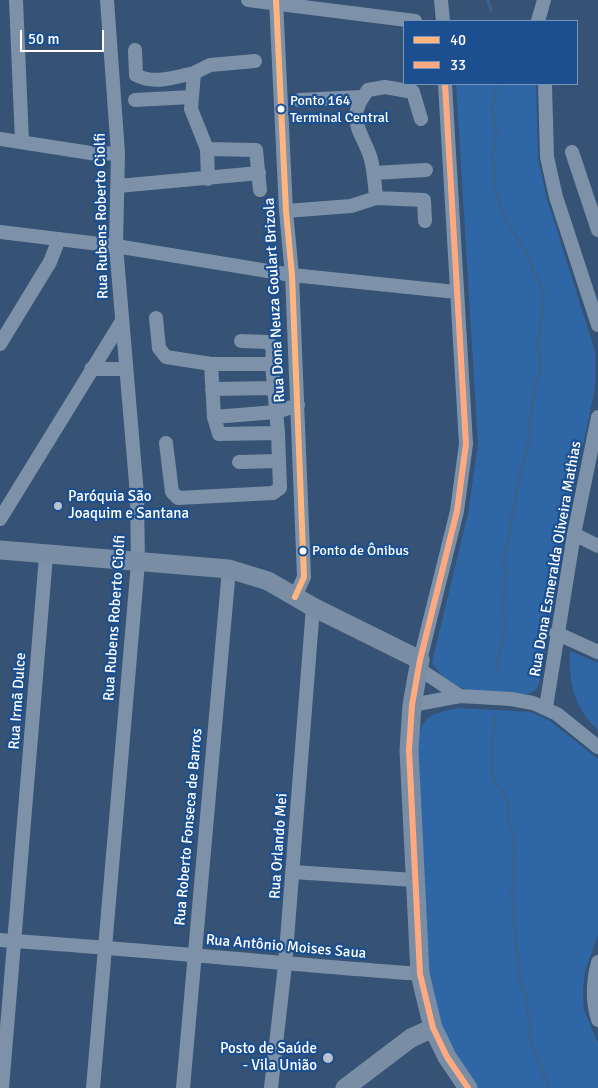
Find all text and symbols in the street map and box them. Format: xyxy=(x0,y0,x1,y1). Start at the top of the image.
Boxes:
scale bar xyxy=(22,20,106,52)
legend xyxy=(403,20,578,85)
text: 50 m xyxy=(28,30,59,48)
text: 40 xyxy=(450,31,466,49)
text: 33 xyxy=(450,56,466,74)
place label: Ponto 164 Terminal Central xyxy=(290,93,389,125)
marker: Ponto 164 Terminal Central xyxy=(276,104,286,114)
street label: Rua Rubens Roberto Ciolfi xyxy=(92,133,112,299)
street label: Rua Dona Neuza Goulart Brizola xyxy=(261,197,289,403)
street label: Rua Dona Esmeralda Oliveira Mathias xyxy=(526,440,586,678)
place label: Paróquia São Joaquim e Santana xyxy=(68,488,189,523)
marker: Paróquia São Joaquim e Santana xyxy=(52,500,64,512)
street label: Rua Rubens Roberto Ciolfi xyxy=(100,534,130,702)
place label: Ponto de Ônibus xyxy=(312,543,409,559)
marker: Ponto de Ônibus xyxy=(298,546,308,556)
street label: Rua Irmã Dulce xyxy=(6,652,30,750)
street label: Rua Roberto Fonseca de Barros xyxy=(171,728,207,926)
street label: Rua Orlando Mei xyxy=(266,792,292,900)
street label: Rua Antônio Moises Saua xyxy=(205,931,367,963)
place label: Posto de Saúde - Vila União xyxy=(220,1040,317,1075)
marker: Posto de Saúde - Vila União xyxy=(321,1051,335,1065)

